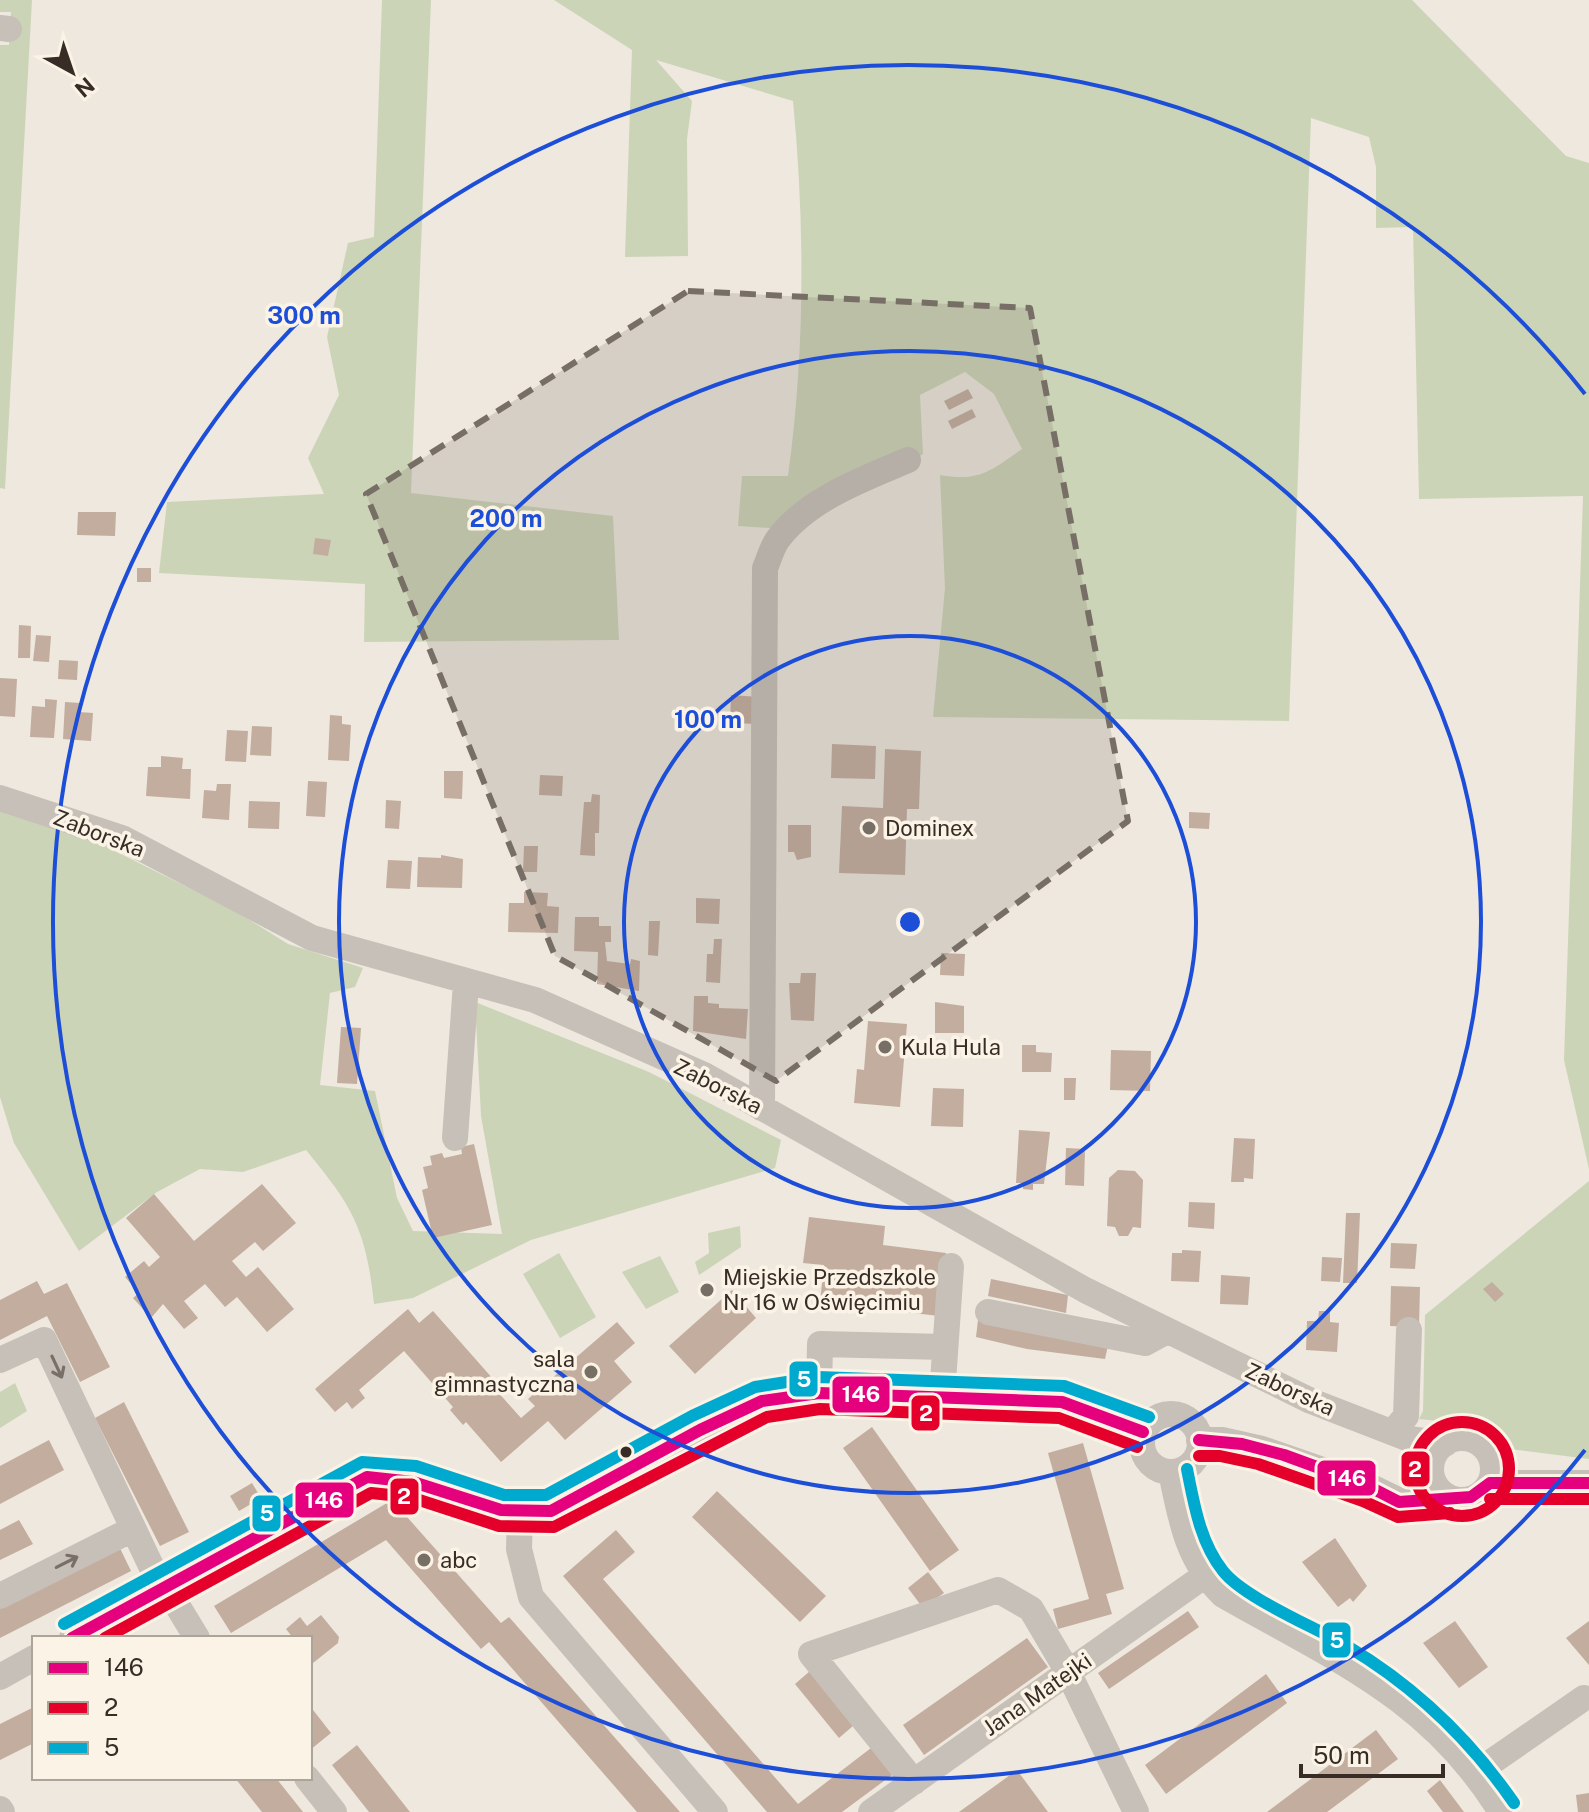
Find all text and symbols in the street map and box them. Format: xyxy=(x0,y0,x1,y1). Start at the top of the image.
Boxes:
north arrow xyxy=(32,32,112,112)
text: N xyxy=(70,72,100,103)
text: 300 m xyxy=(267,301,341,329)
text: 200 m xyxy=(469,504,543,532)
text: 100 m xyxy=(674,705,742,733)
street label: Zaborska xyxy=(50,804,148,862)
place label: Dominex xyxy=(885,815,974,841)
marker: Dominex xyxy=(860,819,878,837)
centre of rings xyxy=(896,908,924,936)
place label: Kula Hula xyxy=(901,1034,1001,1060)
marker: Kula Hula xyxy=(876,1038,894,1056)
street label: Zaborska xyxy=(669,1053,767,1119)
place label: Miejskie Przedszkole Nr 16 w Oświęcimiu xyxy=(723,1264,936,1315)
marker: Miejskie Przedszkole Nr 16 w Oświęcimiu xyxy=(698,1281,716,1299)
place label: sala gimnastyczna xyxy=(434,1346,575,1397)
one-way arrow xyxy=(50,1354,65,1378)
street label: Zaborska xyxy=(1241,1357,1339,1421)
line badge: 5 xyxy=(788,1360,819,1398)
marker: sala gimnastyczna xyxy=(582,1363,600,1381)
text: 5 xyxy=(797,1366,811,1392)
line badge: 146 xyxy=(831,1375,891,1414)
text: 146 xyxy=(842,1381,880,1407)
line badge: 2 xyxy=(910,1394,941,1432)
text: 2 xyxy=(919,1400,933,1426)
unlabelled marker xyxy=(618,1444,634,1460)
line badge: 2 xyxy=(1400,1450,1431,1488)
text: 2 xyxy=(1408,1456,1422,1482)
line badge: 146 xyxy=(1316,1459,1377,1497)
text: 146 xyxy=(1328,1465,1366,1491)
line badge: 2 xyxy=(389,1477,420,1516)
line badge: 146 xyxy=(294,1481,355,1519)
text: 2 xyxy=(397,1483,411,1509)
text: 146 xyxy=(305,1487,343,1513)
line badge: 5 xyxy=(251,1494,282,1533)
text: 5 xyxy=(260,1500,274,1526)
place label: abc xyxy=(440,1547,477,1573)
marker: abc xyxy=(415,1551,433,1569)
one-way arrow xyxy=(54,1554,78,1570)
line badge: 5 xyxy=(1321,1621,1352,1659)
text: 5 xyxy=(1330,1627,1344,1653)
legend xyxy=(32,1636,312,1780)
street label: Jana Matejki xyxy=(978,1647,1096,1741)
text: 146 xyxy=(104,1653,144,1681)
text: 2 xyxy=(104,1693,118,1721)
scale bar xyxy=(1301,1728,1443,1778)
text: 5 xyxy=(104,1733,119,1761)
text: 50 m xyxy=(1313,1741,1370,1769)

